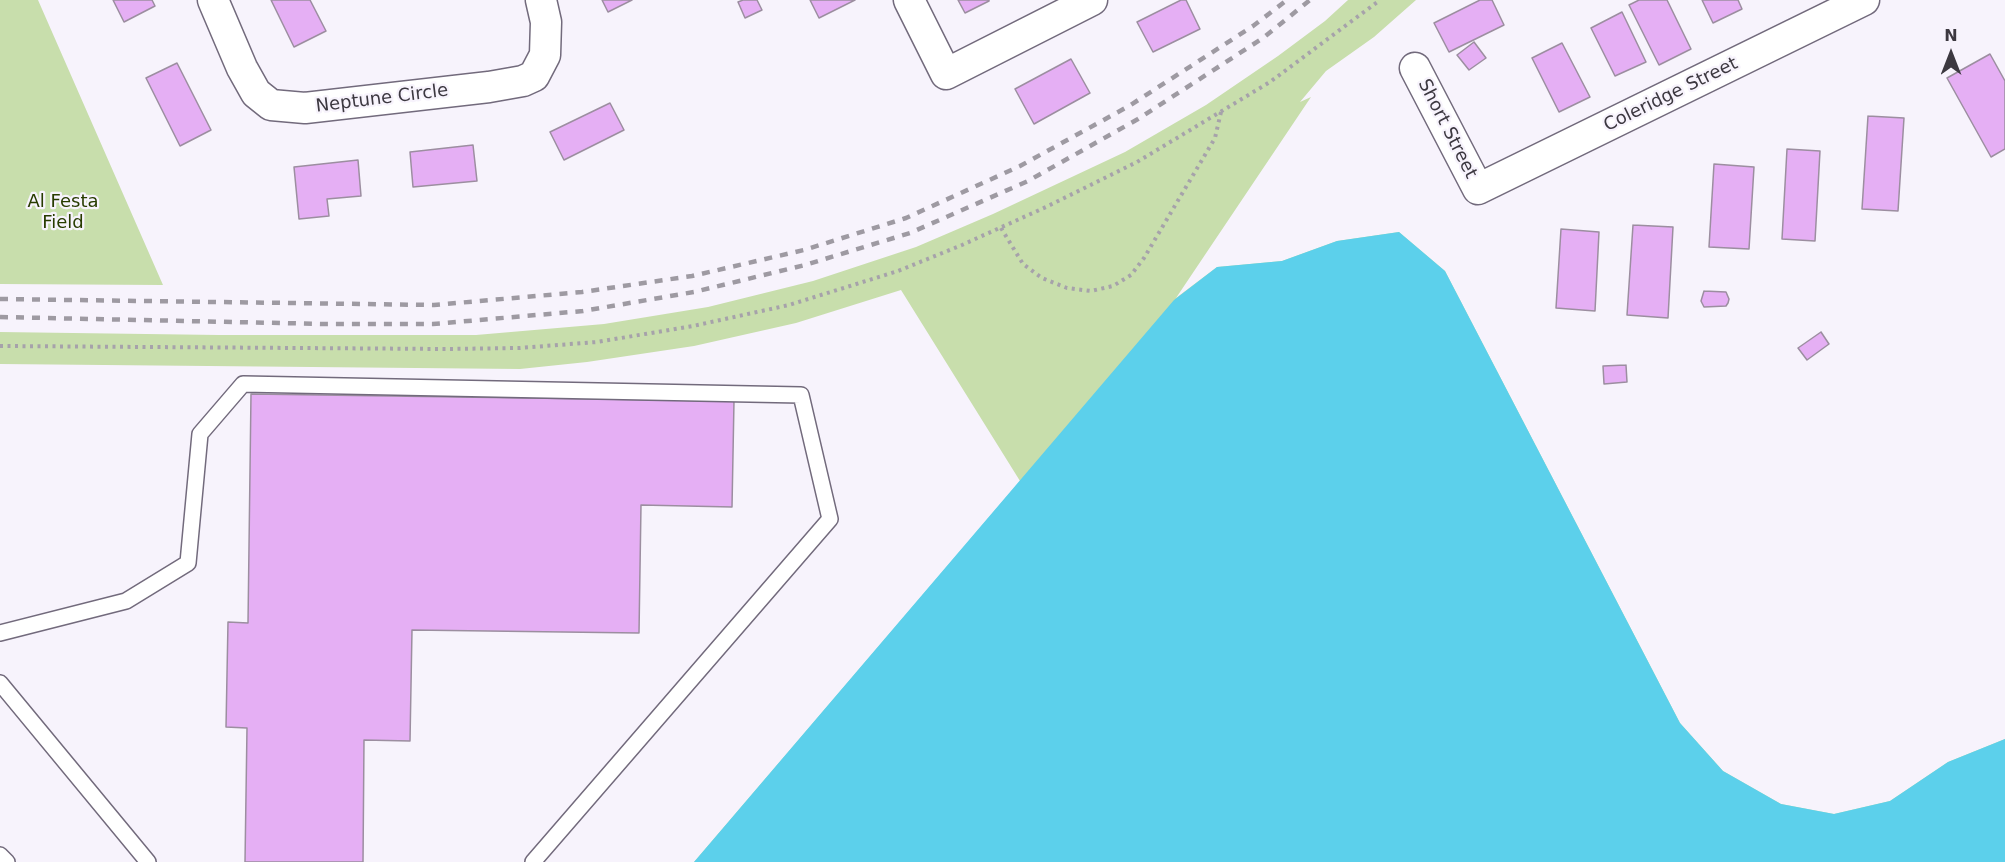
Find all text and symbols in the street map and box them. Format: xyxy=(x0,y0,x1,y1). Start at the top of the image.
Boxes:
north arrow xyxy=(1921,24,1981,84)
text: N xyxy=(1944,26,1958,45)
street label: Coleridge Street xyxy=(1600,53,1742,137)
street label: Short Street xyxy=(1413,76,1481,182)
street label: Neptune Circle xyxy=(315,80,449,118)
park label: Al Festa Field xyxy=(28,191,98,234)

